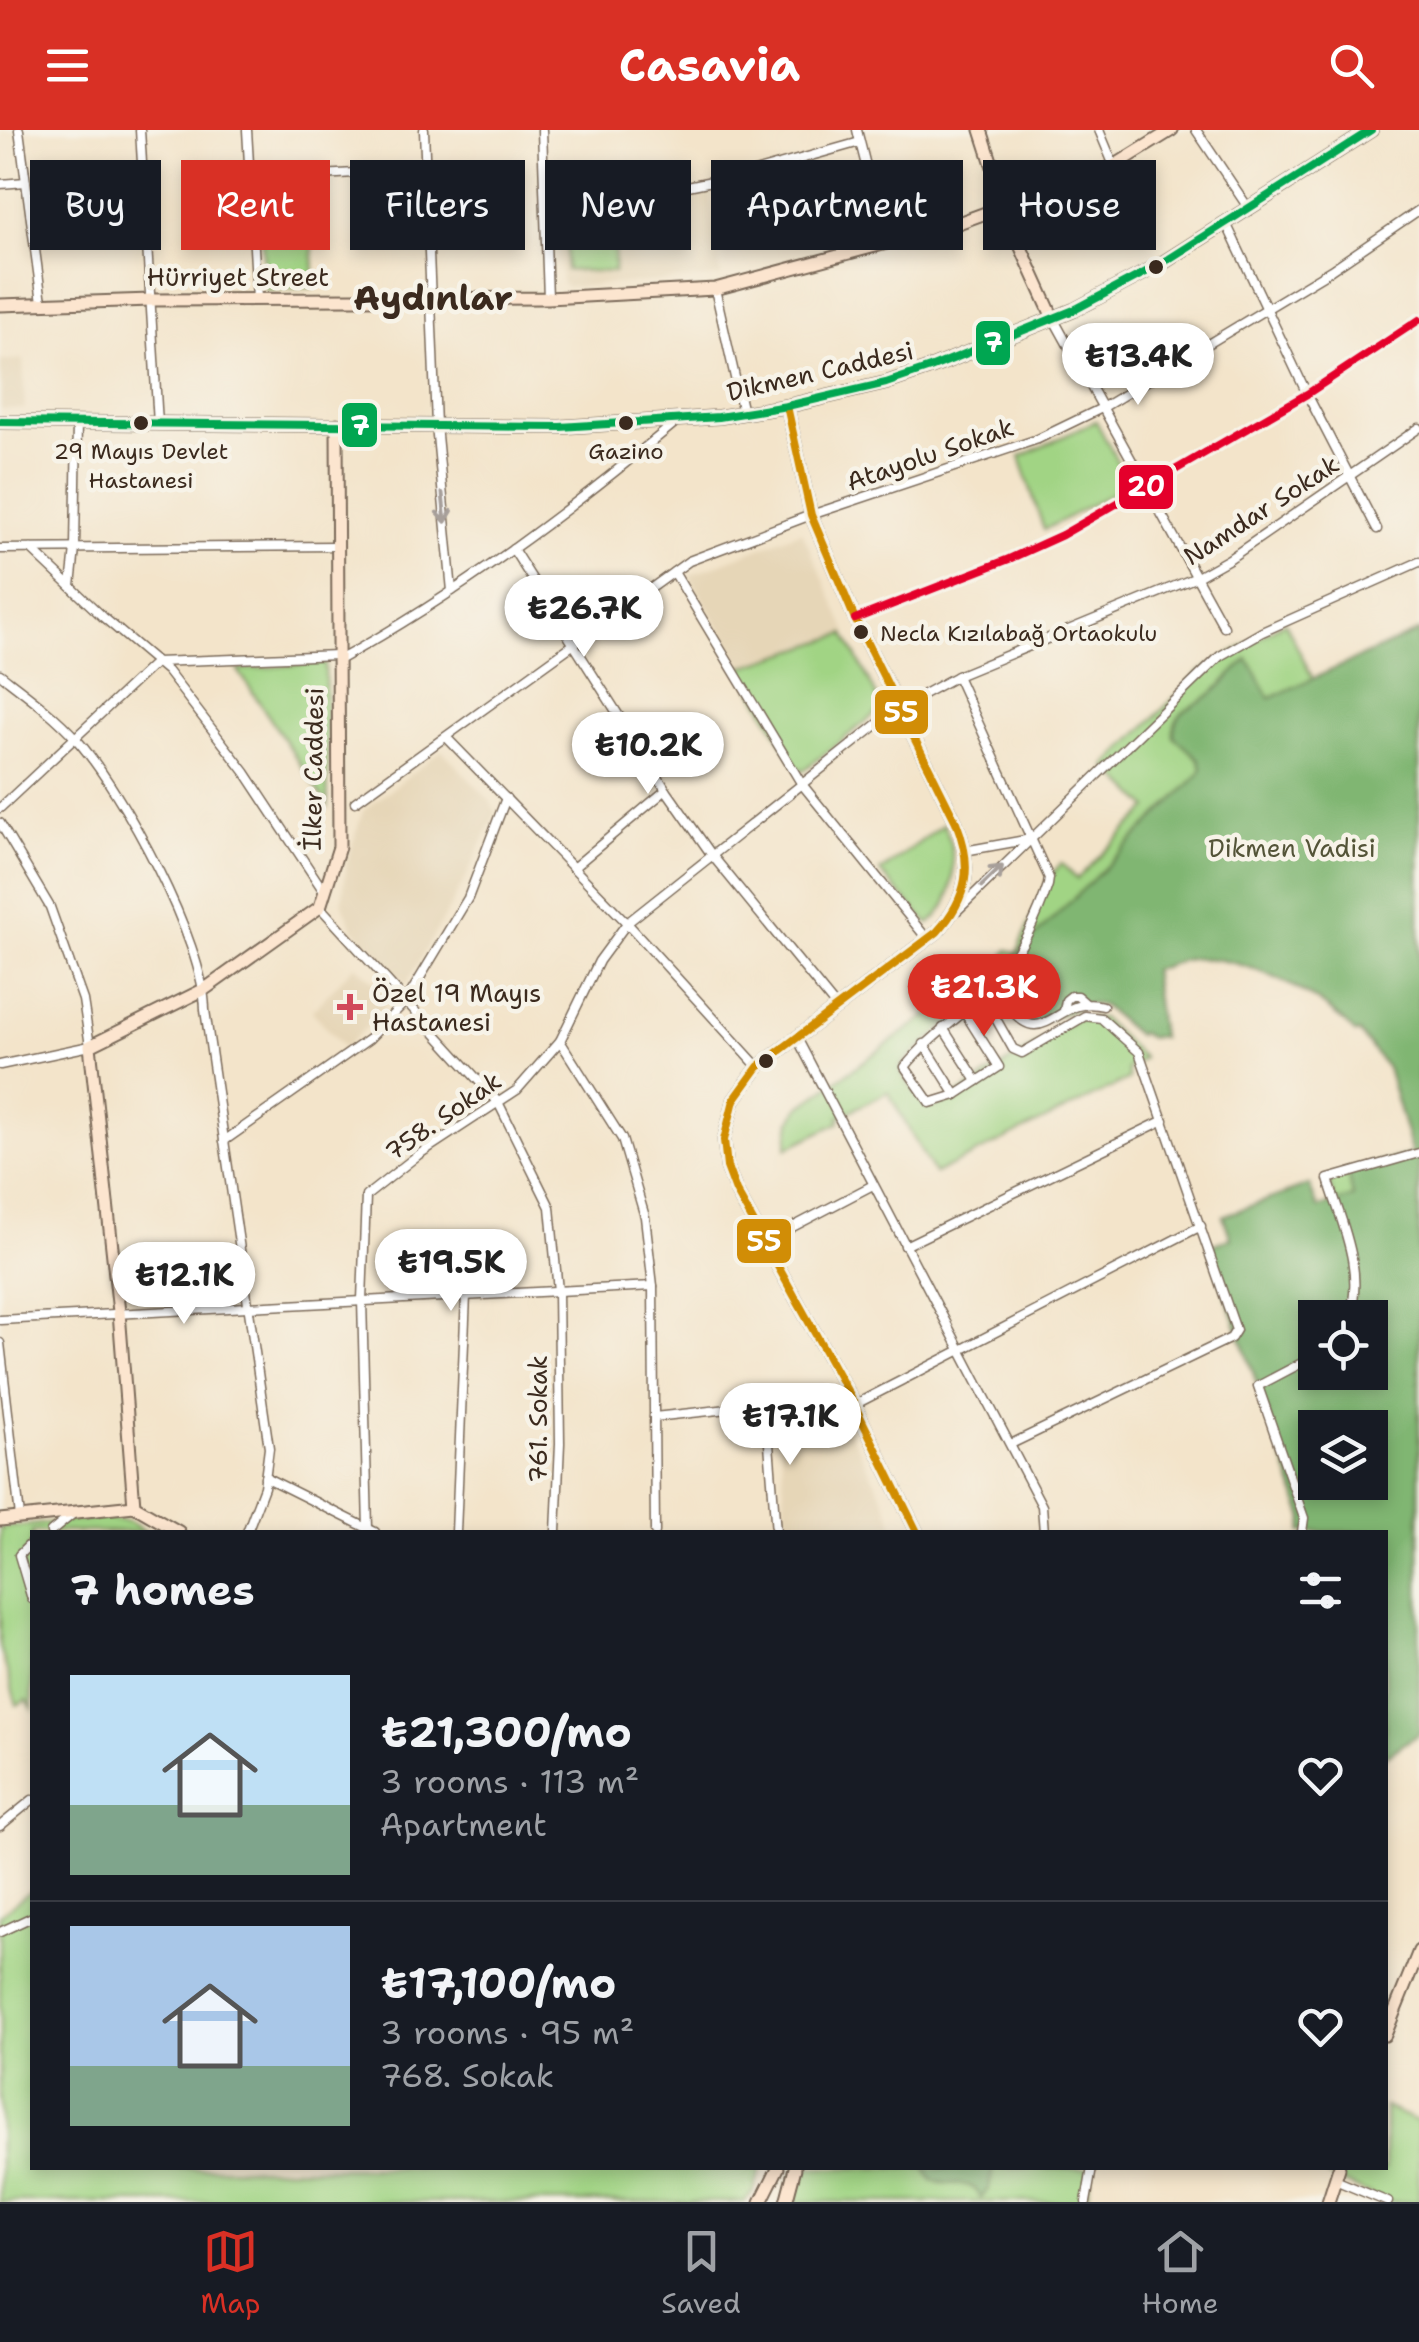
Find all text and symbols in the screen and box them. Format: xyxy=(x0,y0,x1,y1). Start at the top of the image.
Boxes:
text: Casavia xyxy=(619,35,800,95)
icon: menu xyxy=(40,38,95,93)
icon: search xyxy=(1324,38,1379,93)
chip: Buy xyxy=(30,160,161,250)
chip: Rent xyxy=(181,160,330,250)
chip: Filters xyxy=(350,160,525,250)
chip: New xyxy=(545,160,691,250)
chip: Apartment xyxy=(711,160,963,250)
chip: House xyxy=(983,160,1156,250)
unlabelled marker xyxy=(1146,257,1166,277)
street label: Hürriyet Street xyxy=(147,260,329,294)
district label: Aydınlar xyxy=(353,274,513,321)
line badge: 7 xyxy=(974,319,1012,367)
text: 7 xyxy=(983,323,1003,361)
pin: ₺13.4K xyxy=(1057,323,1219,408)
street label: Dikmen Caddesi xyxy=(723,333,917,409)
text: ₺13.4K xyxy=(1084,334,1192,377)
line badge: 7 xyxy=(340,401,379,449)
text: 7 xyxy=(350,406,370,444)
street label: Atayolu Sokak xyxy=(842,409,1018,499)
marker: 29 Mayıs Devlet Hastanesi xyxy=(131,413,151,433)
marker: Gazino xyxy=(616,413,636,433)
place label: 29 Mayıs Devlet Hastanesi xyxy=(54,437,228,495)
place label: Gazino xyxy=(588,437,664,466)
street label: Namdar Sokak xyxy=(1177,447,1345,573)
line badge: 20 xyxy=(1117,463,1175,511)
text: 20 xyxy=(1127,467,1165,505)
one-way arrow xyxy=(435,492,454,524)
pin: ₺26.7K xyxy=(503,575,665,660)
text: ₺26.7K xyxy=(526,586,642,629)
place label: Necla Kızılabağ Ortaokulu xyxy=(880,619,1157,648)
marker: Necla Kızılabağ Ortaokulu xyxy=(851,622,871,642)
street label: İlker Caddesi xyxy=(295,687,331,851)
line badge: 55 xyxy=(873,688,930,736)
text: 55 xyxy=(884,693,918,731)
pin: ₺10.2K xyxy=(567,712,729,797)
text: ₺10.2K xyxy=(594,723,702,766)
park label: Dikmen Vadisi xyxy=(1208,831,1376,865)
one-way arrow xyxy=(980,864,1004,888)
pin: ₺21.3K xyxy=(903,954,1065,1039)
text: ₺21.3K xyxy=(930,965,1038,1008)
place label: Özel 19 Mayıs Hastanesi xyxy=(372,976,541,1039)
marker: Özel 19 Mayıs Hastanesi xyxy=(337,994,363,1020)
unlabelled marker xyxy=(756,1051,776,1071)
street label: 758. Sokak xyxy=(378,1064,508,1168)
line badge: 55 xyxy=(735,1217,793,1265)
text: 55 xyxy=(747,1222,781,1260)
pin: ₺19.5K xyxy=(370,1229,532,1314)
text: ₺19.5K xyxy=(397,1240,505,1283)
pin: ₺12.1K xyxy=(103,1242,265,1327)
text: ₺12.1K xyxy=(134,1253,234,1296)
map controls xyxy=(1298,1300,1388,1500)
button: locate xyxy=(1298,1300,1388,1390)
street label: 761. Sokak xyxy=(521,1355,555,1483)
pin: ₺17.1K xyxy=(709,1383,871,1468)
text: ₺17.1K xyxy=(741,1394,839,1437)
button: layers xyxy=(1298,1410,1388,1500)
text: 7 homes xyxy=(70,1562,255,1618)
icon: filters xyxy=(1293,1563,1348,1618)
text: ₺21,300/mo xyxy=(380,1704,632,1760)
icon: home xyxy=(150,1715,270,1835)
icon: heart xyxy=(1293,1748,1348,1803)
text: 3 rooms · 113 m² xyxy=(380,1760,639,1803)
text: Apartment xyxy=(380,1803,547,1846)
text: ₺17,100/mo xyxy=(380,1955,616,2011)
icon: home xyxy=(150,1966,270,2086)
icon: heart xyxy=(1293,1999,1348,2054)
text: 3 rooms · 95 m² xyxy=(380,2011,634,2054)
text: 768. Sokak xyxy=(380,2054,554,2097)
tab: Map xyxy=(200,2224,260,2322)
tab: Saved xyxy=(661,2224,741,2322)
tab: Home xyxy=(1142,2224,1219,2322)

